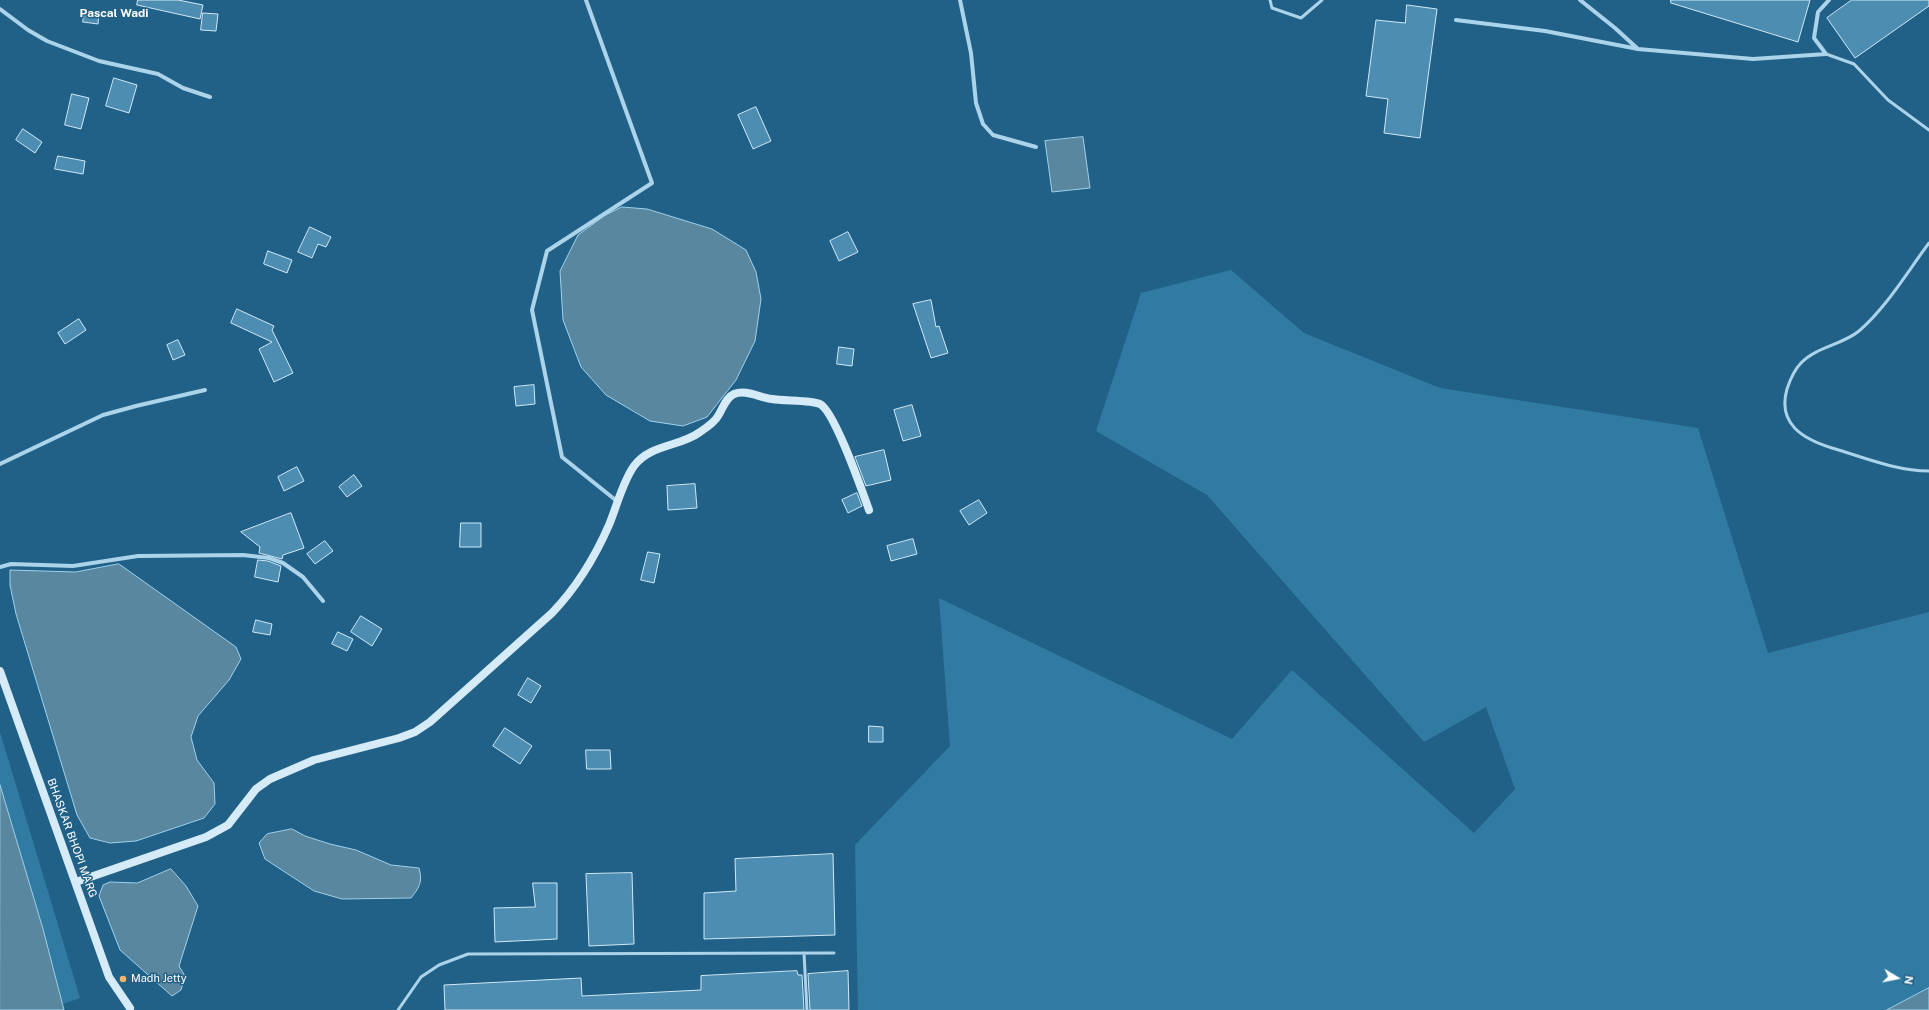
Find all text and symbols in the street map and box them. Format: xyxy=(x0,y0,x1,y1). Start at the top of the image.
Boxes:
district label: Pascal Wadi xyxy=(79,6,149,20)
street label: BHASKAR BHOPI MARG xyxy=(44,776,100,900)
north arrow xyxy=(1877,958,1917,998)
place label: Madh Jetty xyxy=(131,972,187,986)
marker: Madh Jetty xyxy=(118,974,128,984)
text: N xyxy=(1902,975,1915,985)

